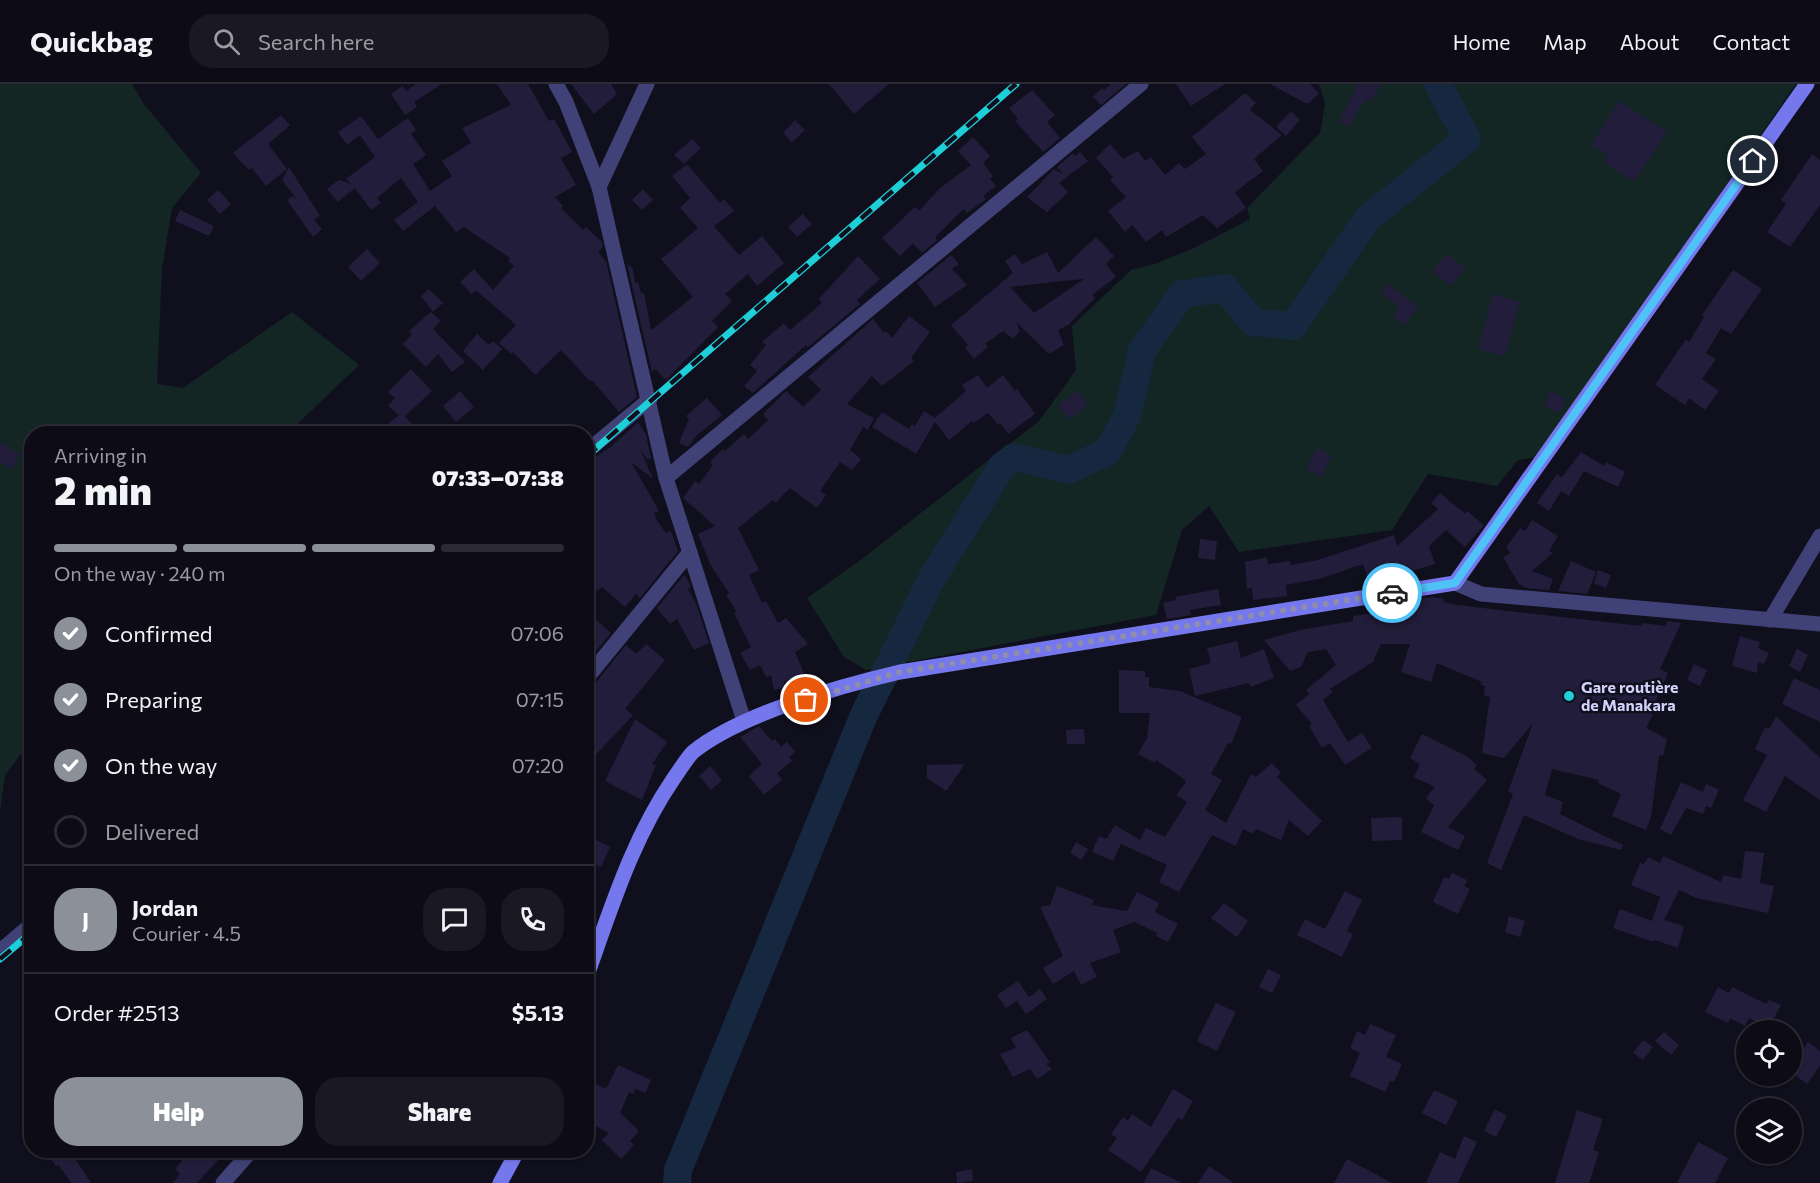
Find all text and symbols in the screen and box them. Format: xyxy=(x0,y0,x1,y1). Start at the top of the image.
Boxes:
search box xyxy=(189,14,609,68)
text: Quickbag xyxy=(30,24,153,58)
icon: search xyxy=(210,25,243,58)
text: Search here xyxy=(258,28,374,55)
text: Home xyxy=(1453,29,1510,54)
text: Map xyxy=(1543,29,1587,54)
text: About xyxy=(1620,29,1679,54)
text: Contact xyxy=(1712,29,1790,54)
pin xyxy=(1727,135,1778,186)
icon: home xyxy=(1736,144,1769,177)
text: Arriving in xyxy=(54,443,147,467)
text: 07:33–07:38 xyxy=(432,464,564,491)
text: 2 min xyxy=(54,465,152,513)
text: On the way · 240 m xyxy=(54,561,226,585)
courier xyxy=(1362,563,1422,623)
icon: car xyxy=(1376,577,1409,610)
icon: check xyxy=(54,617,87,650)
text: Confirmed xyxy=(105,620,212,647)
text: 07:06 xyxy=(511,621,564,645)
pin xyxy=(780,674,831,725)
place label: Gare routière de Manakara xyxy=(1581,677,1678,714)
icon: check xyxy=(54,683,87,716)
icon: bag xyxy=(789,683,822,716)
text: Preparing xyxy=(105,686,202,713)
text: 07:15 xyxy=(516,687,564,711)
marker: Gare routière de Manakara xyxy=(1562,689,1576,703)
icon: check xyxy=(54,749,87,782)
text: On the way xyxy=(105,752,217,779)
text: 07:20 xyxy=(512,753,564,777)
text: Delivered xyxy=(105,818,199,845)
button: chat xyxy=(423,888,486,951)
button: phone xyxy=(501,888,564,951)
text: Jordan xyxy=(132,894,198,921)
text: J xyxy=(82,906,89,933)
text: Courier · 4.5 xyxy=(132,921,241,945)
text: Order #2513 xyxy=(54,999,180,1026)
text: $5.13 xyxy=(512,999,564,1026)
map controls xyxy=(1736,1020,1802,1164)
button: locate xyxy=(1736,1020,1802,1086)
button: Help xyxy=(54,1077,303,1146)
button: Share xyxy=(315,1077,564,1146)
button: layers xyxy=(1736,1098,1802,1164)

